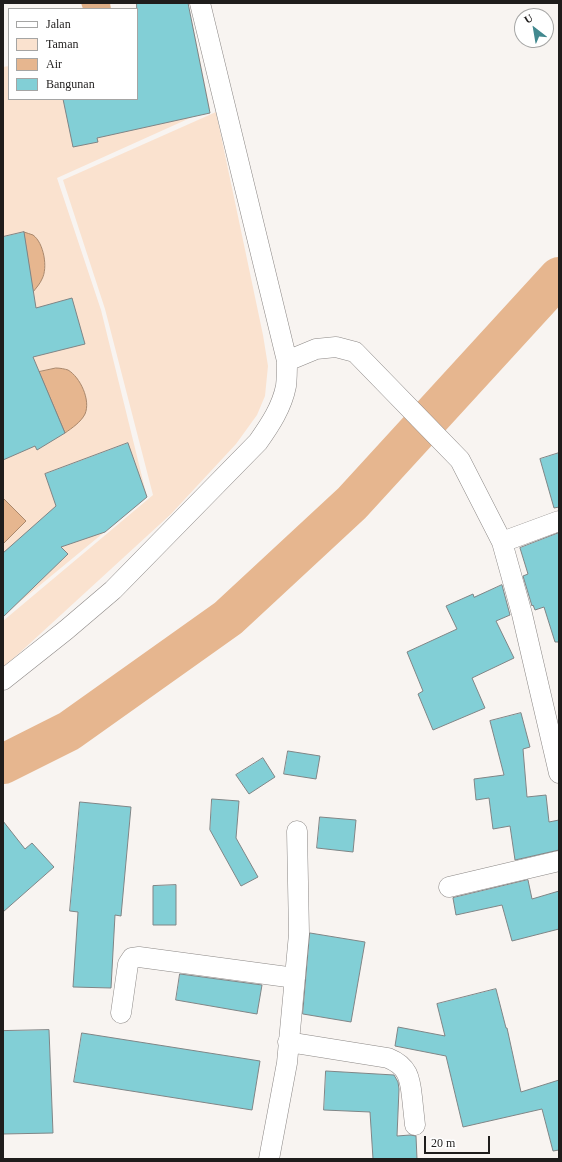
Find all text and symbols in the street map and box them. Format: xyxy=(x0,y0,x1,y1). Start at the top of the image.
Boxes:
legend xyxy=(8,8,138,100)
north arrow xyxy=(514,8,554,48)
text: U xyxy=(522,11,535,26)
text: Jalan xyxy=(46,17,71,31)
text: Taman xyxy=(46,37,78,51)
text: Air xyxy=(46,57,62,71)
text: Bangunan xyxy=(46,77,95,91)
scale bar xyxy=(426,1128,492,1154)
text: 20 m xyxy=(431,1136,455,1150)

